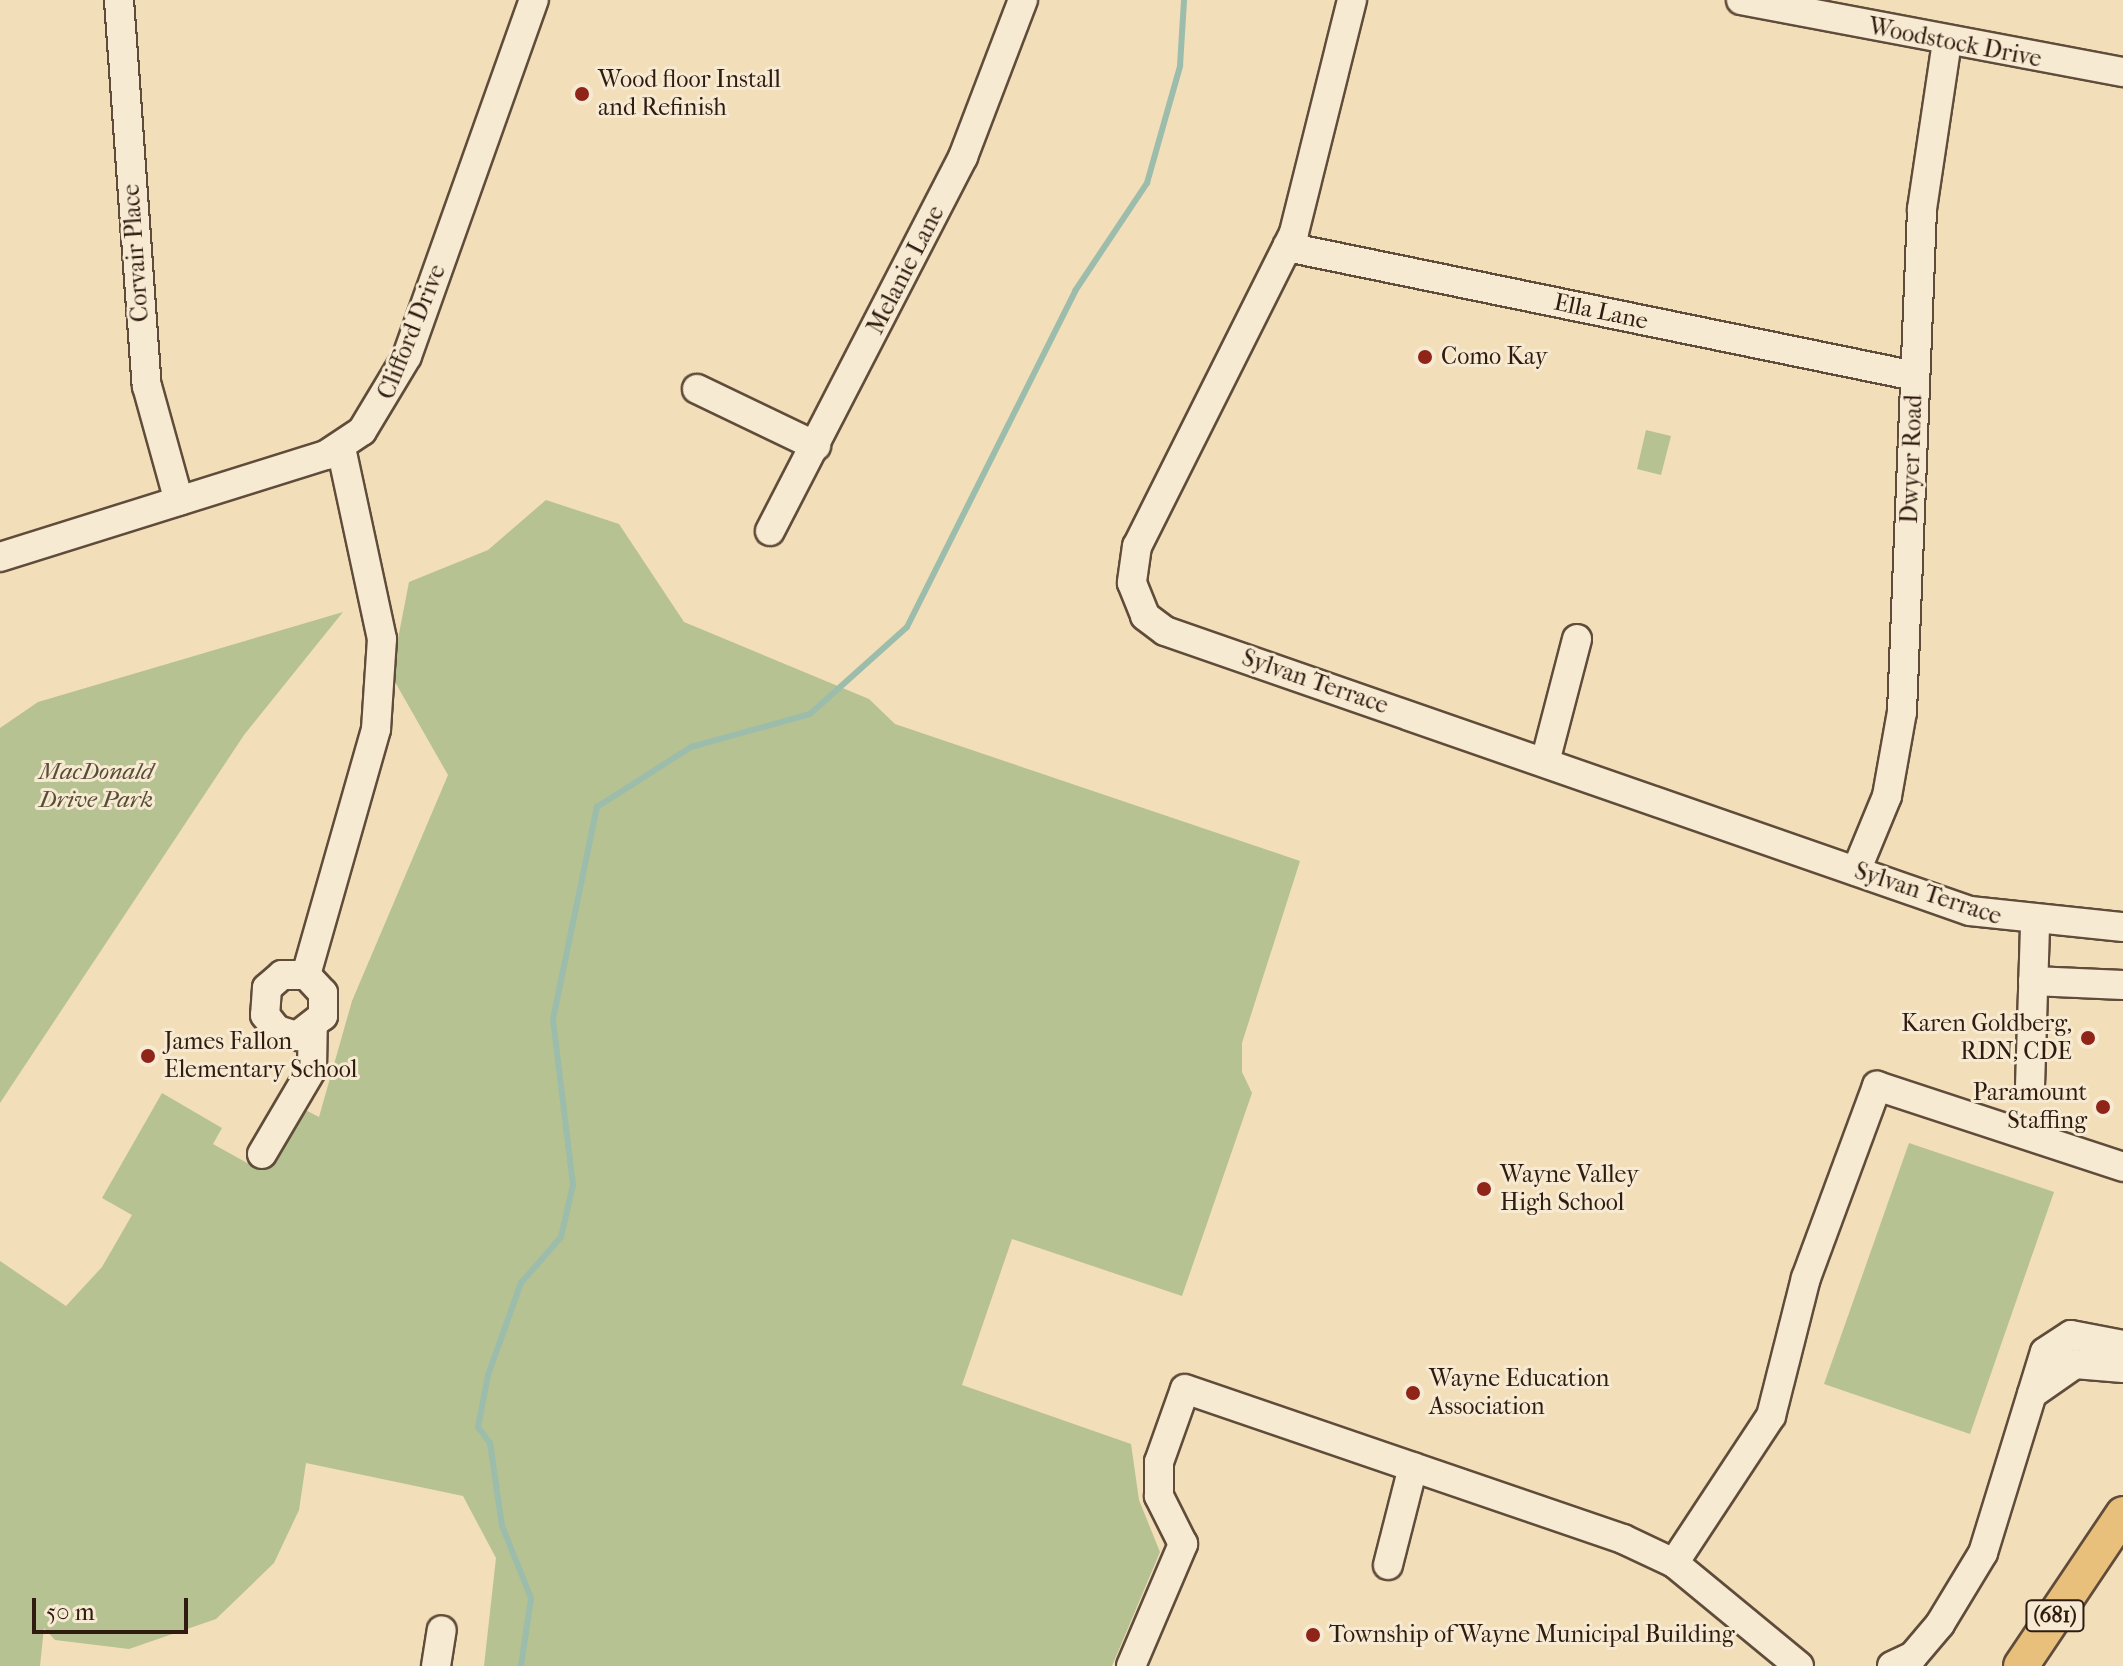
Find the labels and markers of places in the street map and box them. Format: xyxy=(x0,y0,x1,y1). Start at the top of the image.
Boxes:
place label: Wood floor Install and Refinish xyxy=(598,66,781,122)
marker: Wood floor Install and Refinish xyxy=(573,85,591,103)
place label: Como Kay xyxy=(1441,343,1548,371)
marker: Como Kay xyxy=(1416,348,1434,366)
place label: Karen Goldberg, RDN, CDE xyxy=(1901,1010,2072,1066)
place label: James Fallon Elementary School xyxy=(164,1028,357,1084)
marker: Karen Goldberg, RDN, CDE xyxy=(2079,1029,2097,1047)
marker: James Fallon Elementary School xyxy=(139,1047,157,1065)
place label: Paramount Staffing xyxy=(1973,1079,2087,1135)
marker: Paramount Staffing xyxy=(2094,1098,2112,1116)
place label: Wayne Valley High School xyxy=(1500,1161,1639,1217)
marker: Wayne Valley High School xyxy=(1475,1180,1493,1198)
place label: Wayne Education Association xyxy=(1429,1365,1609,1421)
marker: Wayne Education Association xyxy=(1404,1384,1422,1402)
place label: Township of Wayne Municipal Building xyxy=(1329,1621,1735,1649)
marker: Township of Wayne Municipal Building xyxy=(1304,1626,1322,1644)

